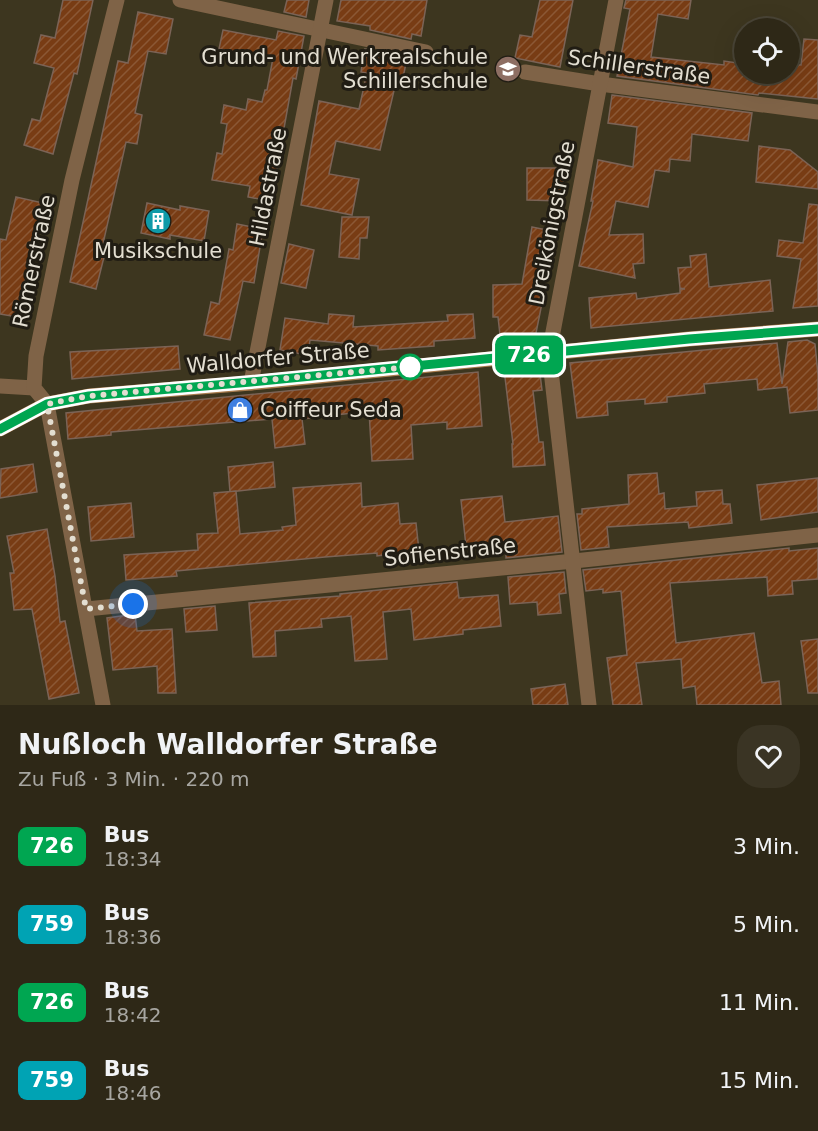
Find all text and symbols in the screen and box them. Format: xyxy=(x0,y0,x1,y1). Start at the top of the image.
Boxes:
map controls xyxy=(734,18,800,84)
button: locate xyxy=(734,18,800,84)
place label: Grund- und Werkrealschule Schillerschule xyxy=(201,45,488,93)
street label: Schillerstraße xyxy=(566,45,712,89)
school or university icon: Grund- und Werkrealschule Schillerschule xyxy=(493,54,523,84)
street label: Hildastraße xyxy=(245,126,291,248)
street label: Dreikönigstraße xyxy=(524,139,580,307)
street label: Römerstraße xyxy=(8,192,60,330)
building icon: Musikschule xyxy=(143,206,173,236)
place label: Musikschule xyxy=(94,239,222,263)
line badge: 726 xyxy=(494,336,564,374)
street label: Walldorfer Straße xyxy=(185,338,371,378)
text: 726 xyxy=(507,343,551,367)
unlabelled marker xyxy=(397,354,423,380)
shop icon: Coiffeur Seda xyxy=(225,395,255,425)
place label: Coiffeur Seda xyxy=(260,398,402,422)
street label: Sofienstraße xyxy=(383,533,517,571)
your location xyxy=(118,589,148,619)
button: heart xyxy=(737,725,800,788)
text: Nußloch Walldorfer Straße xyxy=(18,728,438,761)
text: Zu Fuß · 3 Min. · 220 m xyxy=(18,767,250,791)
text: Bus xyxy=(104,822,149,847)
text: 726 xyxy=(30,834,74,858)
text: 3 Min. xyxy=(733,834,800,859)
text: 18:34 xyxy=(104,847,161,871)
text: Bus xyxy=(104,900,149,925)
text: 759 xyxy=(30,912,74,936)
text: 5 Min. xyxy=(733,912,800,937)
text: 18:36 xyxy=(104,925,161,949)
text: Bus xyxy=(104,978,149,1003)
text: 726 xyxy=(30,990,74,1014)
text: 11 Min. xyxy=(719,990,800,1015)
text: 18:42 xyxy=(104,1003,161,1027)
text: Bus xyxy=(104,1056,149,1081)
text: 759 xyxy=(30,1068,74,1092)
text: 15 Min. xyxy=(719,1068,800,1093)
text: 18:46 xyxy=(104,1081,161,1105)

